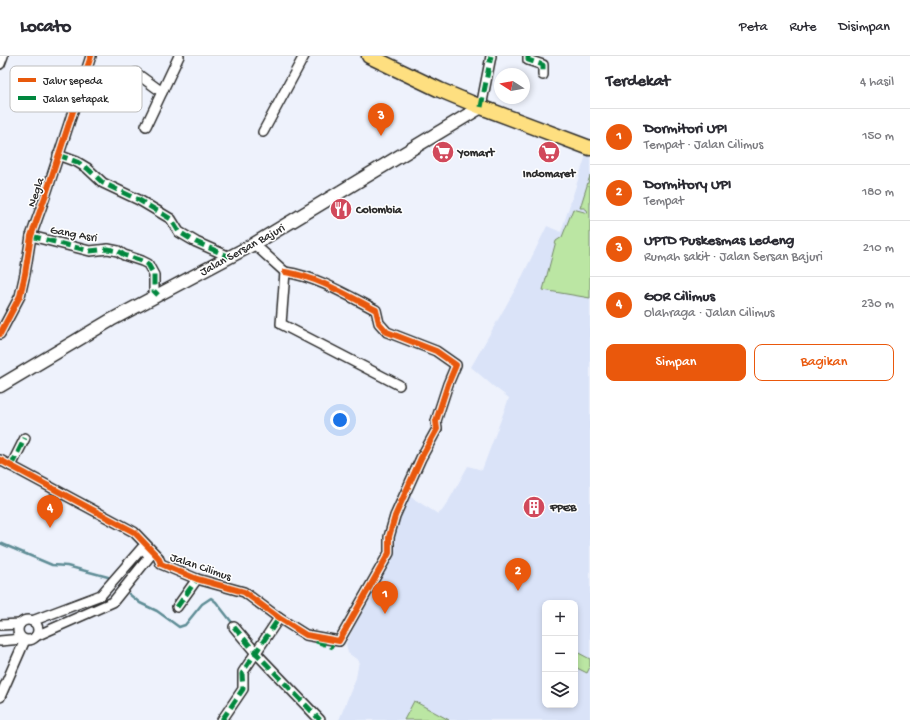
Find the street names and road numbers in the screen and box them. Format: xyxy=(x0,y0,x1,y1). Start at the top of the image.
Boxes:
street label: Negla xyxy=(25,176,49,209)
street label: Jalan Sersan Bajuri xyxy=(198,221,288,280)
street label: Gang Asri xyxy=(49,224,99,246)
street label: Jalan Cilimus xyxy=(168,551,233,585)

